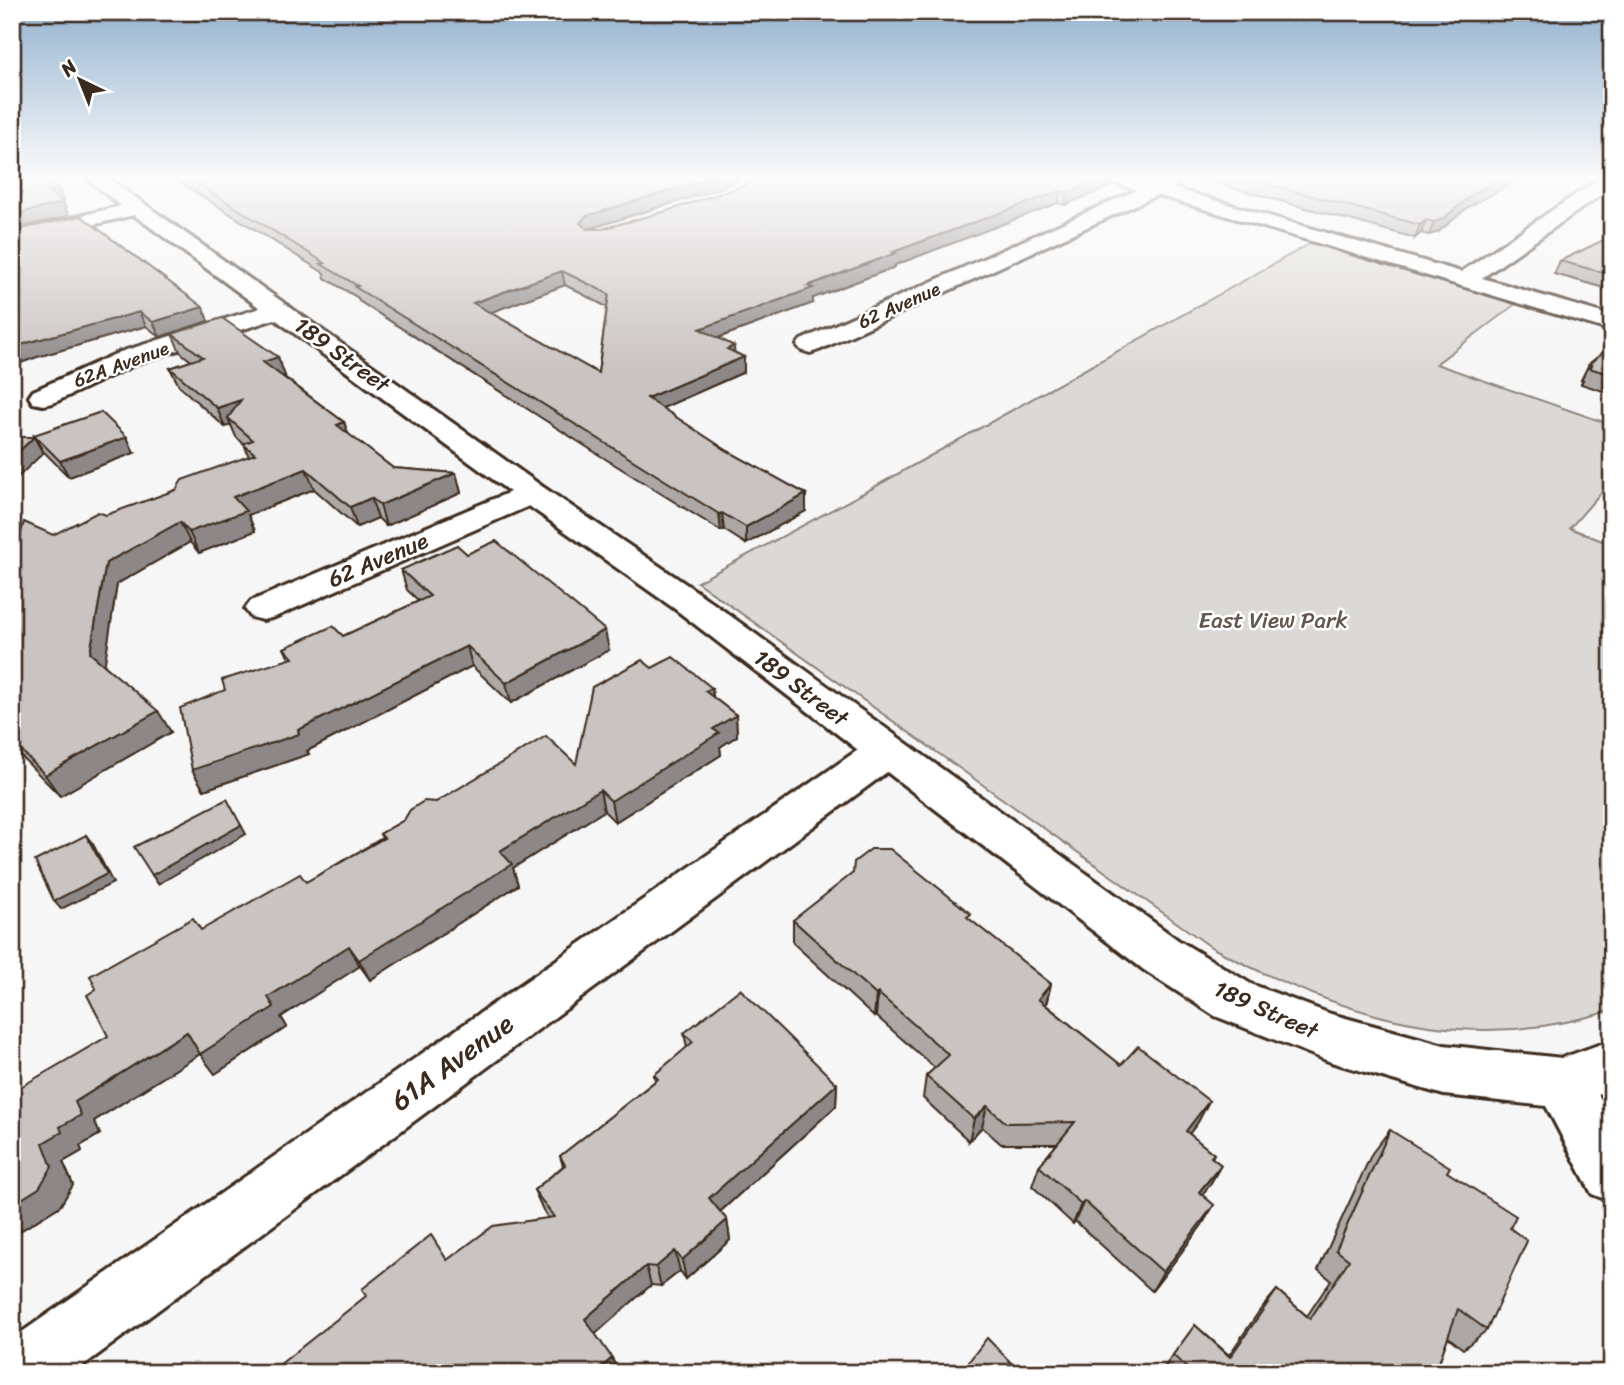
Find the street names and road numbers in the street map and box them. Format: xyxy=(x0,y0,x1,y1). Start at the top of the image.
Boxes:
street label: 62 Avenue xyxy=(852,272,946,338)
street label: 189 Street xyxy=(285,306,400,405)
street label: 62A Avenue xyxy=(69,331,173,397)
street label: 62 Avenue xyxy=(321,520,435,600)
street label: 189 Street xyxy=(744,638,859,739)
street label: 189 Street xyxy=(1207,969,1326,1052)
street label: 61A Avenue xyxy=(380,1000,524,1124)

